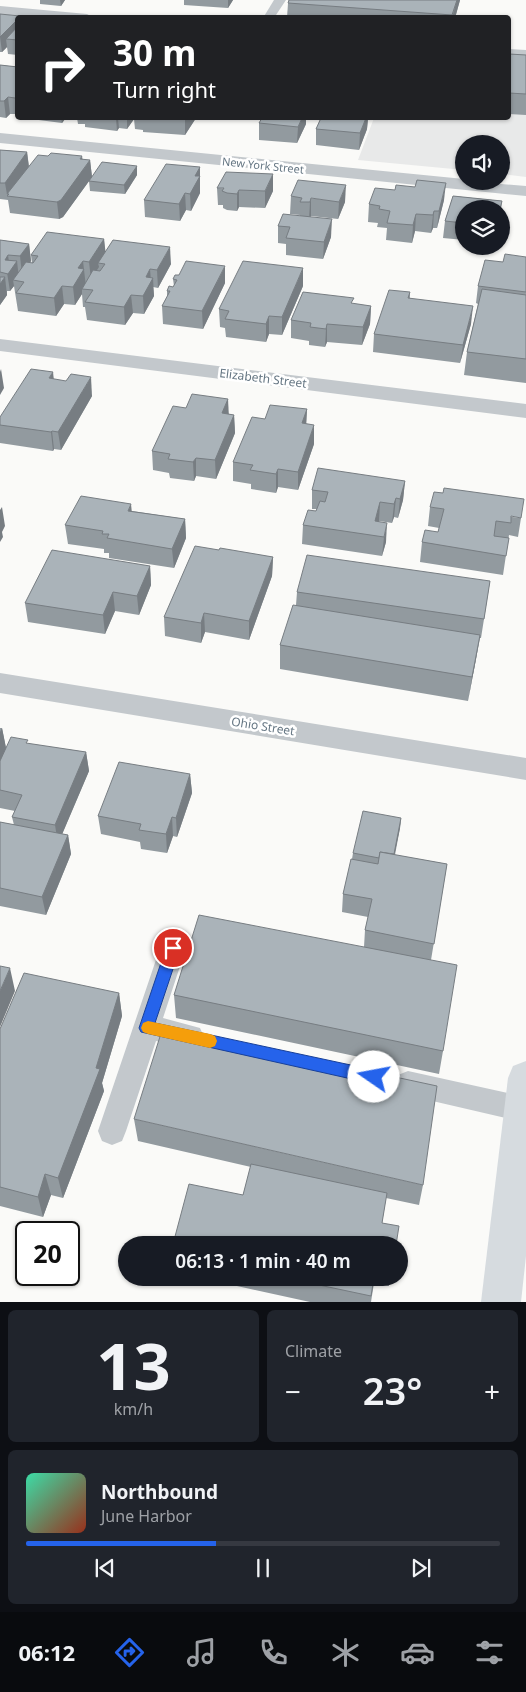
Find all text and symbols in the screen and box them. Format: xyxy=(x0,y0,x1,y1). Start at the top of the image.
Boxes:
text: 30 m xyxy=(113,29,196,76)
icon: right xyxy=(30,35,95,100)
text: Turn right xyxy=(113,74,216,104)
map controls xyxy=(455,135,510,255)
button: sound xyxy=(455,135,510,190)
street label: New York Street xyxy=(221,153,305,177)
button: layers xyxy=(455,200,510,255)
street label: Elizabeth Street xyxy=(218,364,308,392)
street label: Ohio Street xyxy=(230,713,296,739)
pin xyxy=(152,927,194,969)
icon: arrive xyxy=(159,934,187,962)
position arrow xyxy=(347,1050,399,1102)
speed limit sign: 20 xyxy=(15,1221,80,1286)
text: 06:13 · 1 min · 40 m xyxy=(175,1248,351,1274)
text: 13 xyxy=(96,1321,171,1409)
text: Climate xyxy=(285,1340,342,1362)
text: 23° xyxy=(363,1364,422,1416)
text: − xyxy=(285,1372,301,1410)
text: + xyxy=(484,1372,500,1410)
text: km/h xyxy=(114,1398,153,1420)
text: Northbound xyxy=(101,1479,218,1505)
text: June Harbor xyxy=(101,1505,192,1527)
icon: previous xyxy=(91,1554,119,1582)
icon: pause xyxy=(249,1554,277,1582)
icon: next xyxy=(407,1554,435,1582)
icon: directions xyxy=(112,1635,147,1670)
icon: music xyxy=(184,1635,219,1670)
icon: phone xyxy=(256,1635,291,1670)
icon: climate xyxy=(328,1635,363,1670)
icon: car xyxy=(400,1635,435,1670)
icon: filters xyxy=(472,1635,507,1670)
text: 06:12 xyxy=(19,1637,75,1667)

